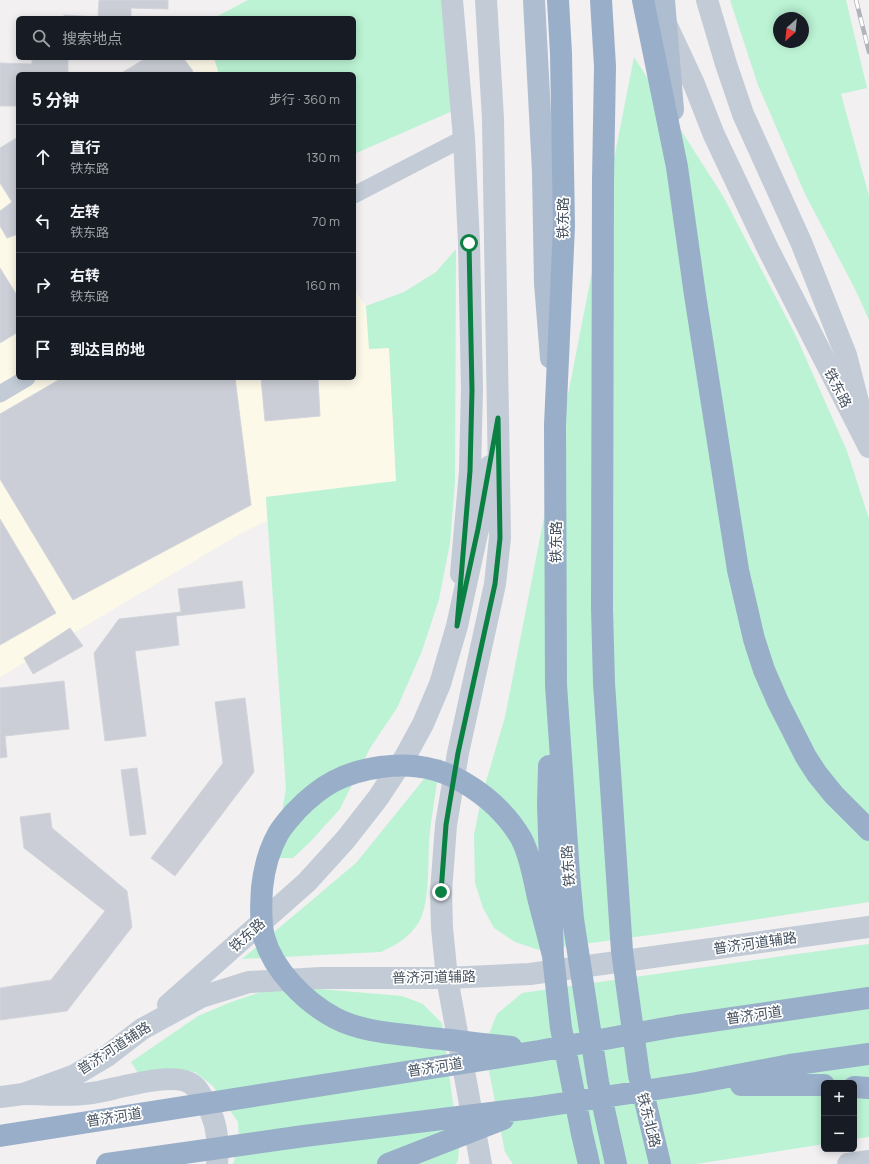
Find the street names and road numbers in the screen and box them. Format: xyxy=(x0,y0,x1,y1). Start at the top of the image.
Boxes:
street label: 铁东路 xyxy=(553,197,572,239)
street label: 铁东路 xyxy=(820,365,856,411)
street label: 铁东路 xyxy=(546,521,565,563)
street label: 铁东路 xyxy=(557,844,578,888)
street label: 铁东路 xyxy=(225,914,269,956)
street label: 普济河道辅路 xyxy=(712,927,798,958)
street label: 普济河道辅路 xyxy=(392,966,476,987)
street label: 普济河道 xyxy=(725,1001,783,1028)
street label: 普济河道辅路 xyxy=(73,1017,154,1078)
street label: 普济河道 xyxy=(406,1053,464,1080)
street label: 铁东北路 xyxy=(633,1090,665,1149)
street label: 普济河道 xyxy=(85,1103,143,1130)

